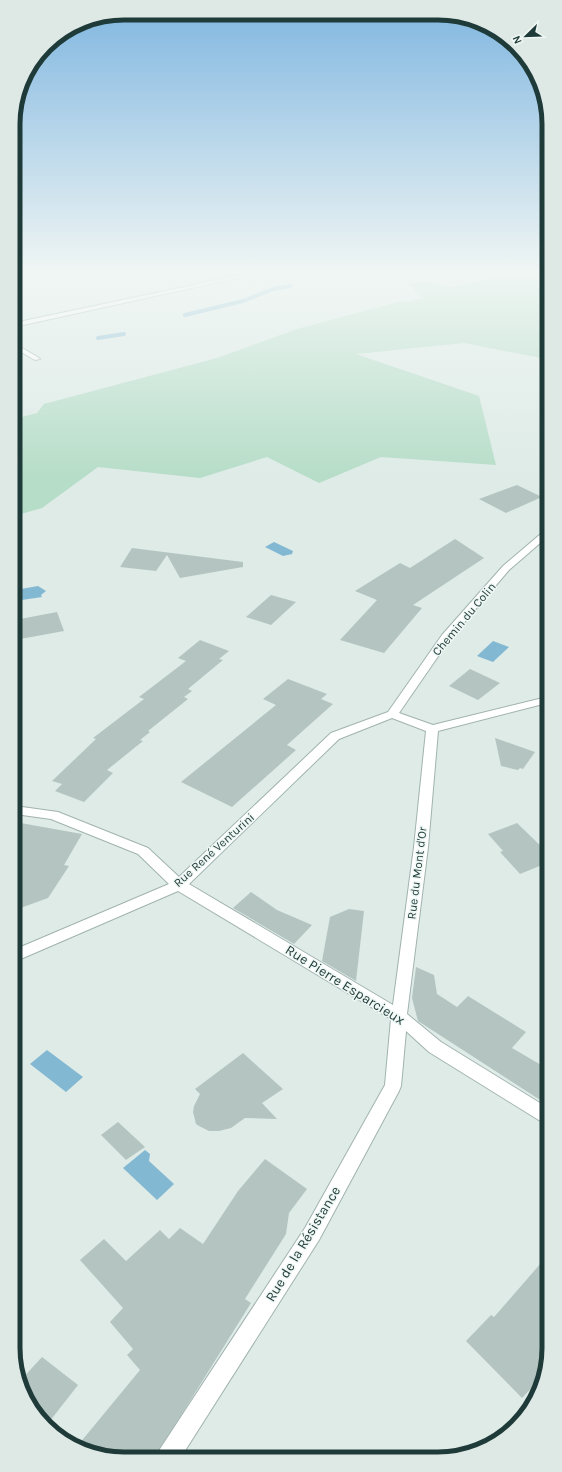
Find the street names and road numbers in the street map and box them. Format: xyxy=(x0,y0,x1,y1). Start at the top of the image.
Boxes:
street label: Chemin du Colin xyxy=(429,580,499,658)
street label: Rue René Venturini xyxy=(171,810,257,890)
street label: Rue du Mont d'Or xyxy=(404,825,430,920)
street label: Rue Pierre Esparcieux xyxy=(282,941,408,1029)
street label: Rue de la Résistance xyxy=(262,1183,344,1305)

